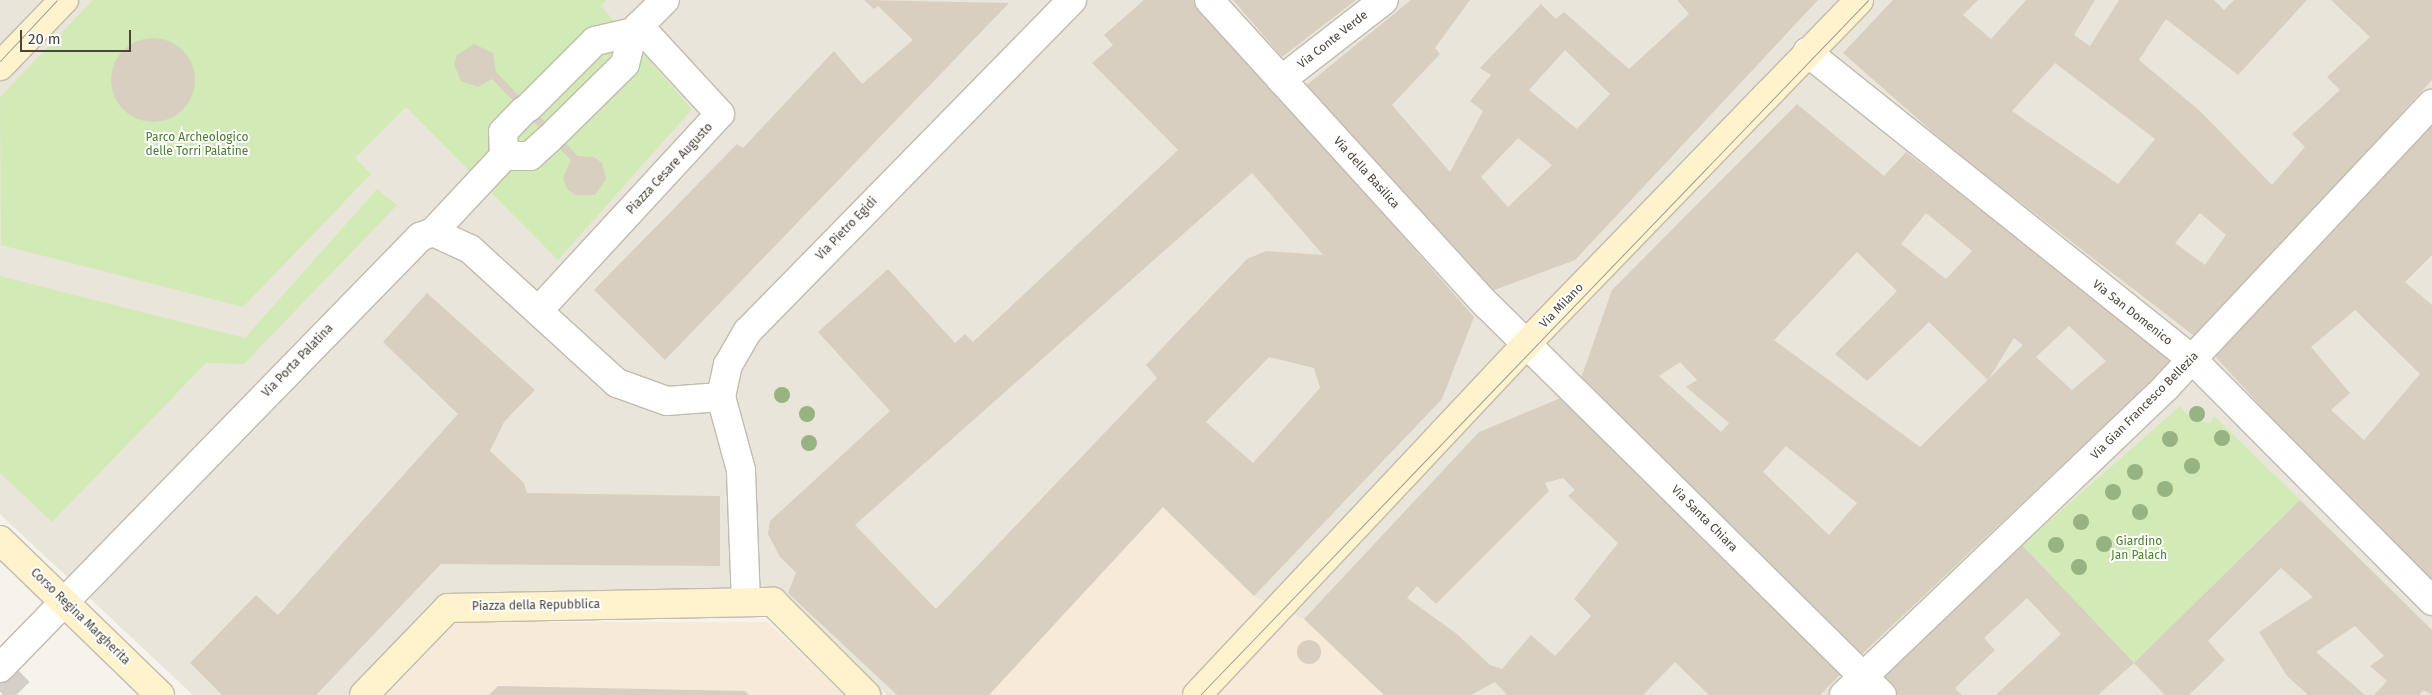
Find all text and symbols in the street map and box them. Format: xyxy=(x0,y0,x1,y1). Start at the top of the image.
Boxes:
street label: Via Conte Verde xyxy=(1295,8,1371,72)
scale bar xyxy=(22,20,134,52)
text: 20 m xyxy=(28,30,61,48)
street label: Piazza Cesare Augusto xyxy=(624,120,716,218)
park label: Parco Archeologico delle Torri Palatine xyxy=(146,131,248,159)
street label: Via della Basilica xyxy=(1330,134,1402,212)
street label: Via Pietro Egidi xyxy=(813,195,881,263)
street label: Via San Domenico xyxy=(2089,277,2175,349)
street label: Via Milano xyxy=(1537,281,1587,331)
street label: Via Porta Palatina xyxy=(259,321,337,401)
street label: Via Gian Francesco Bellezia xyxy=(2088,349,2202,463)
street label: Via Santa Chiara xyxy=(1668,483,1740,555)
park label: Giardino Jan Palach xyxy=(2111,535,2167,563)
street label: Corso Regina Margherita xyxy=(27,566,133,668)
street label: Piazza della Repubblica xyxy=(472,598,600,614)

